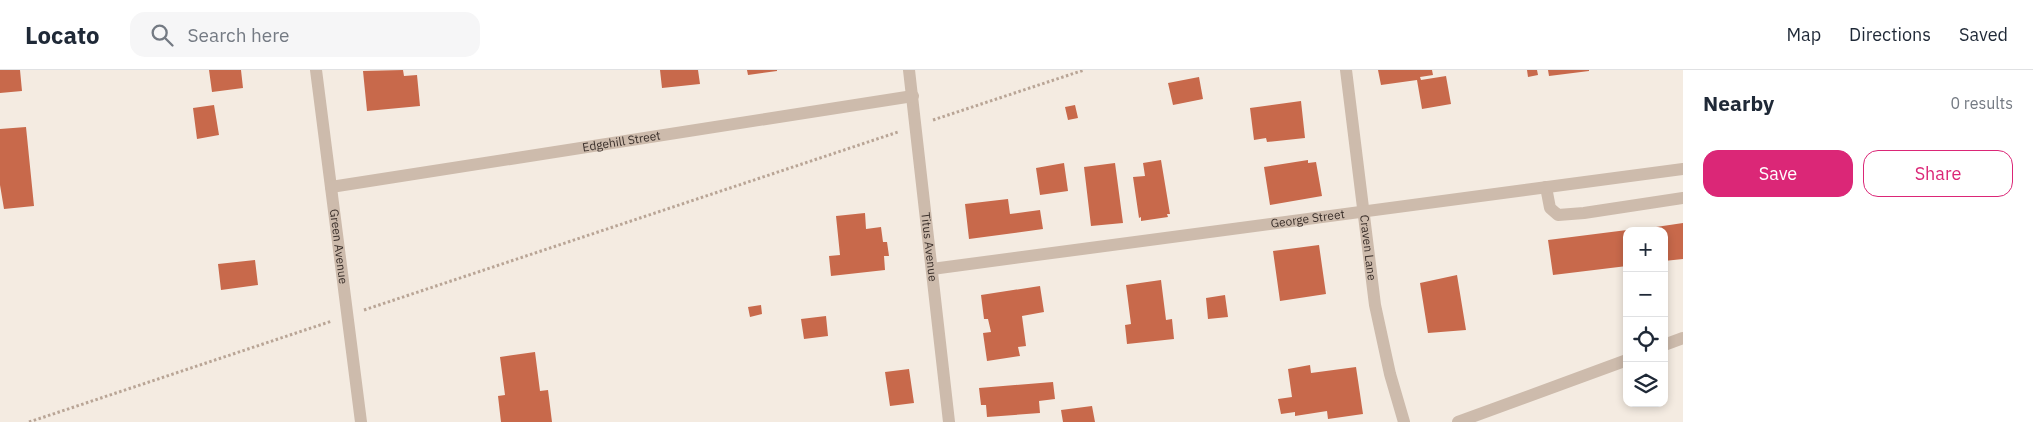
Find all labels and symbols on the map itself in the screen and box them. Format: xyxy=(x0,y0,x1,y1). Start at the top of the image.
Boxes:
street label: Edgehill Street xyxy=(581,128,662,155)
street label: George Street xyxy=(1270,206,1346,231)
street label: Green Avenue xyxy=(327,208,351,285)
street label: Titus Avenue xyxy=(918,211,941,283)
street label: Craven Lane xyxy=(1357,214,1380,282)

